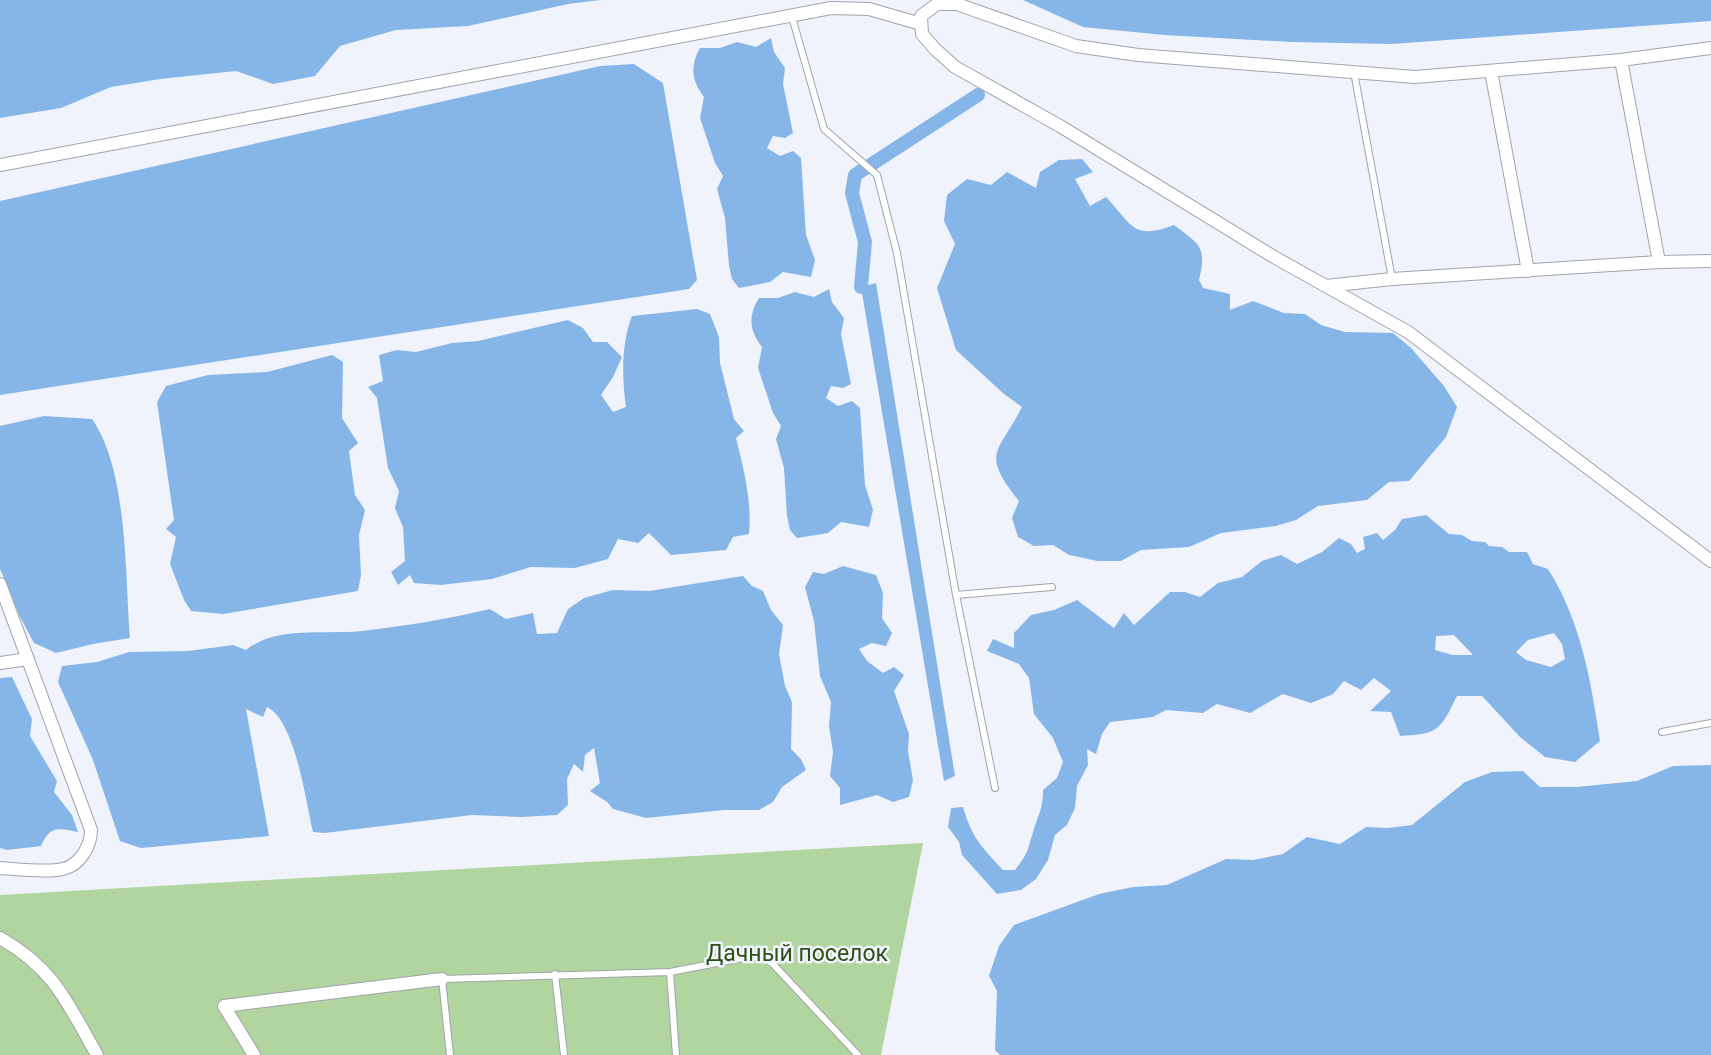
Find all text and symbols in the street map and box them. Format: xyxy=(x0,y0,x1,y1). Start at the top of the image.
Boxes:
park label: Дачный поселок xyxy=(706,940,889,967)

